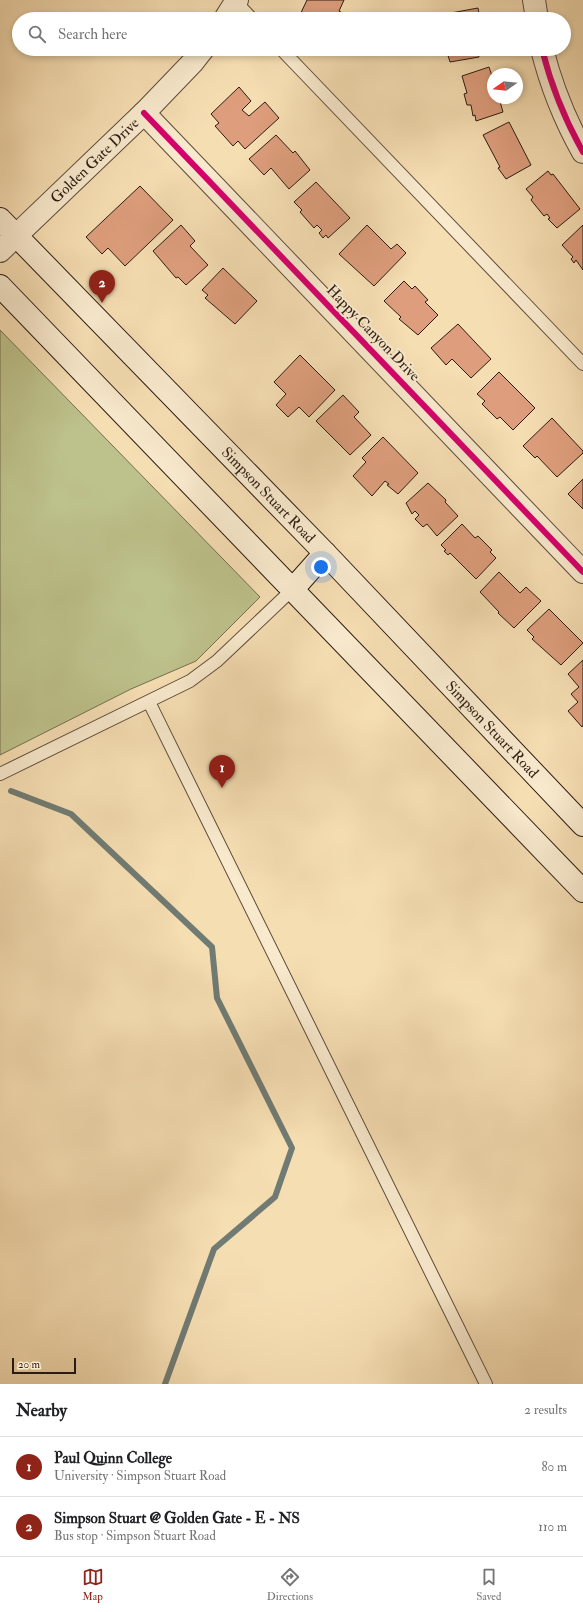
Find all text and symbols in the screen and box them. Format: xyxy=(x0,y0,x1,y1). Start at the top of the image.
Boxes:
search box xyxy=(12,12,571,56)
icon: search xyxy=(26,23,48,45)
text: Search here xyxy=(58,25,127,44)
north arrow xyxy=(487,68,523,104)
street label: Golden Gate Drive xyxy=(46,114,143,207)
pin: 2 xyxy=(89,270,115,303)
street label: Happy Canyon Drive xyxy=(321,281,424,386)
street label: Simpson Stuart Road xyxy=(217,443,320,547)
your location xyxy=(311,557,331,577)
street label: Simpson Stuart Road xyxy=(442,677,543,782)
pin: 1 xyxy=(209,755,235,788)
scale bar xyxy=(12,1356,76,1375)
text: 20 m xyxy=(18,1358,40,1371)
text: Nearby xyxy=(16,1400,67,1421)
text: 2 results xyxy=(524,1402,567,1418)
text: Paul Quinn College xyxy=(54,1449,172,1468)
text: 1 xyxy=(27,1459,31,1475)
text: 80 m xyxy=(541,1459,567,1475)
text: University · Simpson Stuart Road xyxy=(54,1468,226,1484)
text: Simpson Stuart @ Golden Gate - E - NS xyxy=(54,1509,300,1528)
text: 2 xyxy=(26,1519,32,1535)
text: 110 m xyxy=(538,1519,567,1535)
text: Bus stop · Simpson Stuart Road xyxy=(54,1528,216,1544)
tab: Map xyxy=(82,1566,104,1603)
tab: Directions xyxy=(267,1566,313,1603)
tab: Saved xyxy=(476,1566,501,1603)

